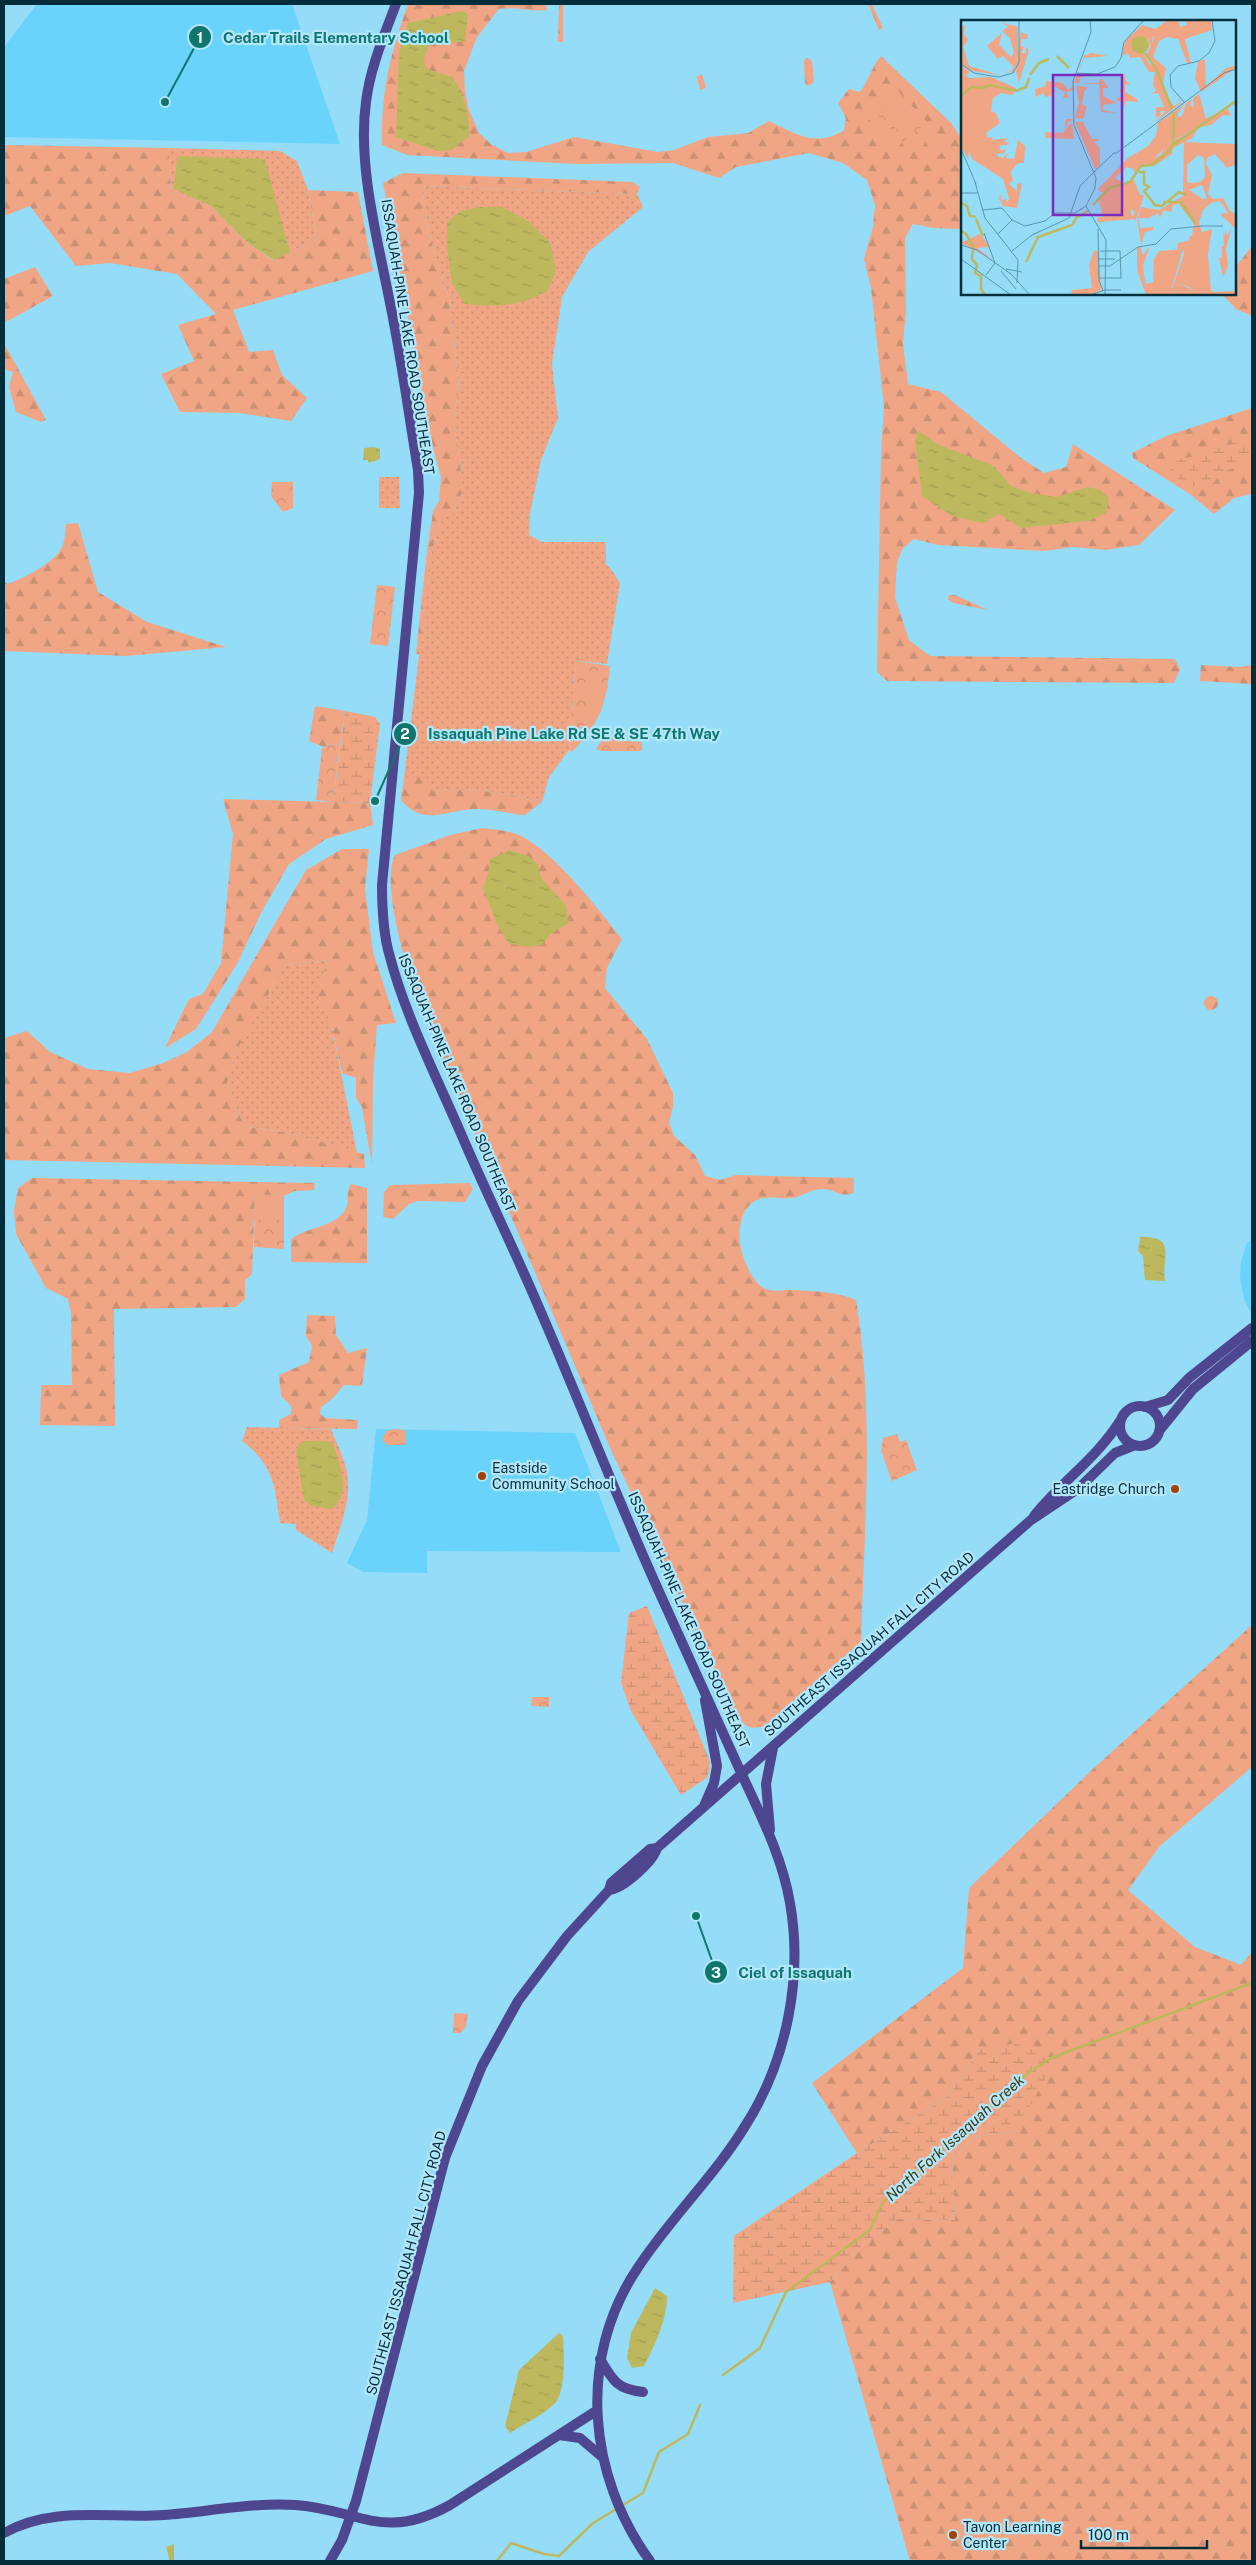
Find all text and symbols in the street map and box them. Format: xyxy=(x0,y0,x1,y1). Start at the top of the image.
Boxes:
inset map xyxy=(961,20,1236,295)
callout: Cedar Trails Elementary School xyxy=(188,22,459,52)
text: 1 xyxy=(197,29,203,46)
text: Cedar Trails Elementary School xyxy=(223,29,449,46)
street label: ISSAQUAH-PINE LAKE ROAD SOUTHEAST xyxy=(378,198,438,476)
callout: Issaquah Pine Lake Rd SE & SE 47th Way xyxy=(393,719,730,749)
text: 2 xyxy=(400,725,410,742)
text: Issaquah Pine Lake Rd SE & SE 47th Way xyxy=(428,725,721,742)
street label: ISSAQUAH-PINE LAKE ROAD SOUTHEAST xyxy=(395,951,519,1215)
place label: Eastside Community School xyxy=(492,1460,615,1492)
marker: Eastside Community School xyxy=(476,1470,488,1482)
place label: Eastridge Church xyxy=(1052,1481,1165,1497)
marker: Eastridge Church xyxy=(1169,1483,1181,1495)
street label: ISSAQUAH-PINE LAKE ROAD SOUTHEAST xyxy=(625,1489,753,1751)
street label: SOUTHEAST ISSAQUAH FALL CITY ROAD xyxy=(761,1548,977,1740)
callout: Ciel of Issaquah xyxy=(703,1957,862,1987)
text: 3 xyxy=(711,1964,721,1981)
text: Ciel of Issaquah xyxy=(738,1964,852,1981)
water label: North Fork Issaquah Creek xyxy=(882,2070,1028,2204)
street label: SOUTHEAST ISSAQUAH FALL CITY ROAD xyxy=(363,2129,449,2397)
scale bar xyxy=(1081,2518,1207,2550)
place label: Tavon Learning Center xyxy=(963,2519,1062,2551)
text: 100 m xyxy=(1088,2526,1129,2543)
marker: Tavon Learning Center xyxy=(947,2529,959,2541)

